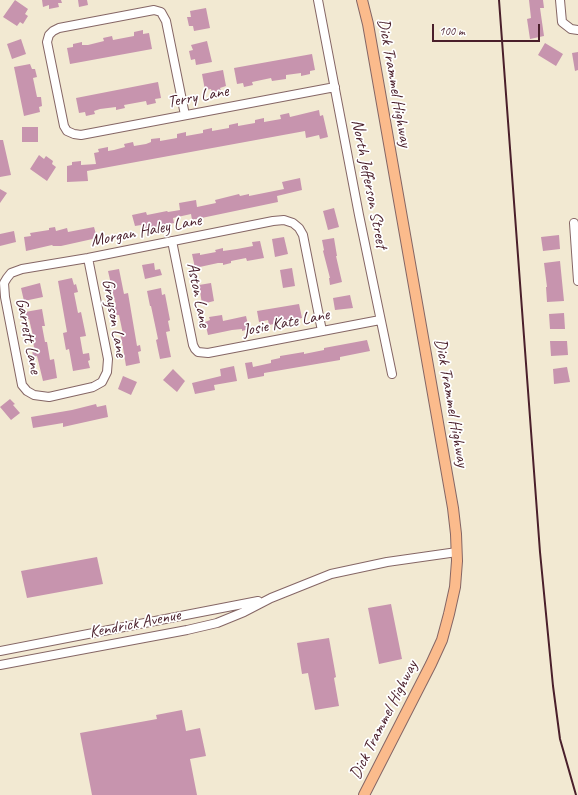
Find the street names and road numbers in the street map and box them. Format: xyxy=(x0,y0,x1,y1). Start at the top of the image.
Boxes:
street label: Dick Trammel Highway xyxy=(373,17,415,149)
street label: Terry Lane xyxy=(166,81,230,113)
street label: North Jefferson Street xyxy=(346,118,392,250)
street label: Morgan Haley Lane xyxy=(89,210,203,252)
street label: Aston Lane xyxy=(182,261,214,329)
street label: Grayson Lane xyxy=(97,277,131,359)
street label: Garrett Lane xyxy=(11,296,45,376)
street label: Josie Kate Lane xyxy=(241,305,331,341)
street label: Dick Trammel Highway xyxy=(430,337,472,469)
street label: Kendrick Avenue xyxy=(88,605,182,643)
street label: Dick Trammel Highway xyxy=(345,657,423,783)

